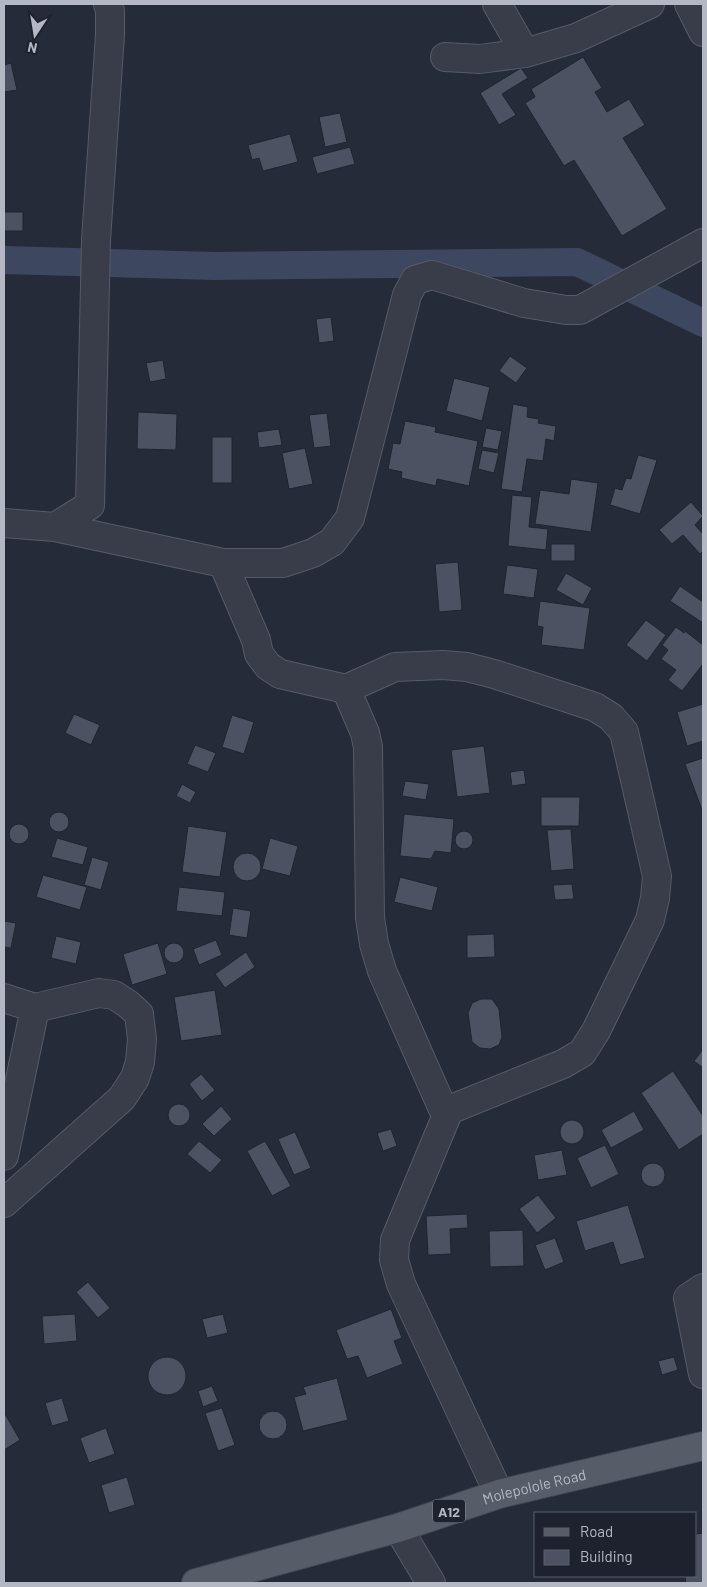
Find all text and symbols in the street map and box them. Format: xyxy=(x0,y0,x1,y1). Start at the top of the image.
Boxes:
north arrow xyxy=(10,10,60,60)
text: N xyxy=(26,39,39,57)
street label: Molepolole Road xyxy=(480,1465,588,1508)
road number: A12 xyxy=(433,1500,465,1522)
legend xyxy=(534,1512,697,1577)
text: Road xyxy=(580,1522,613,1540)
text: Building xyxy=(580,1547,633,1565)

